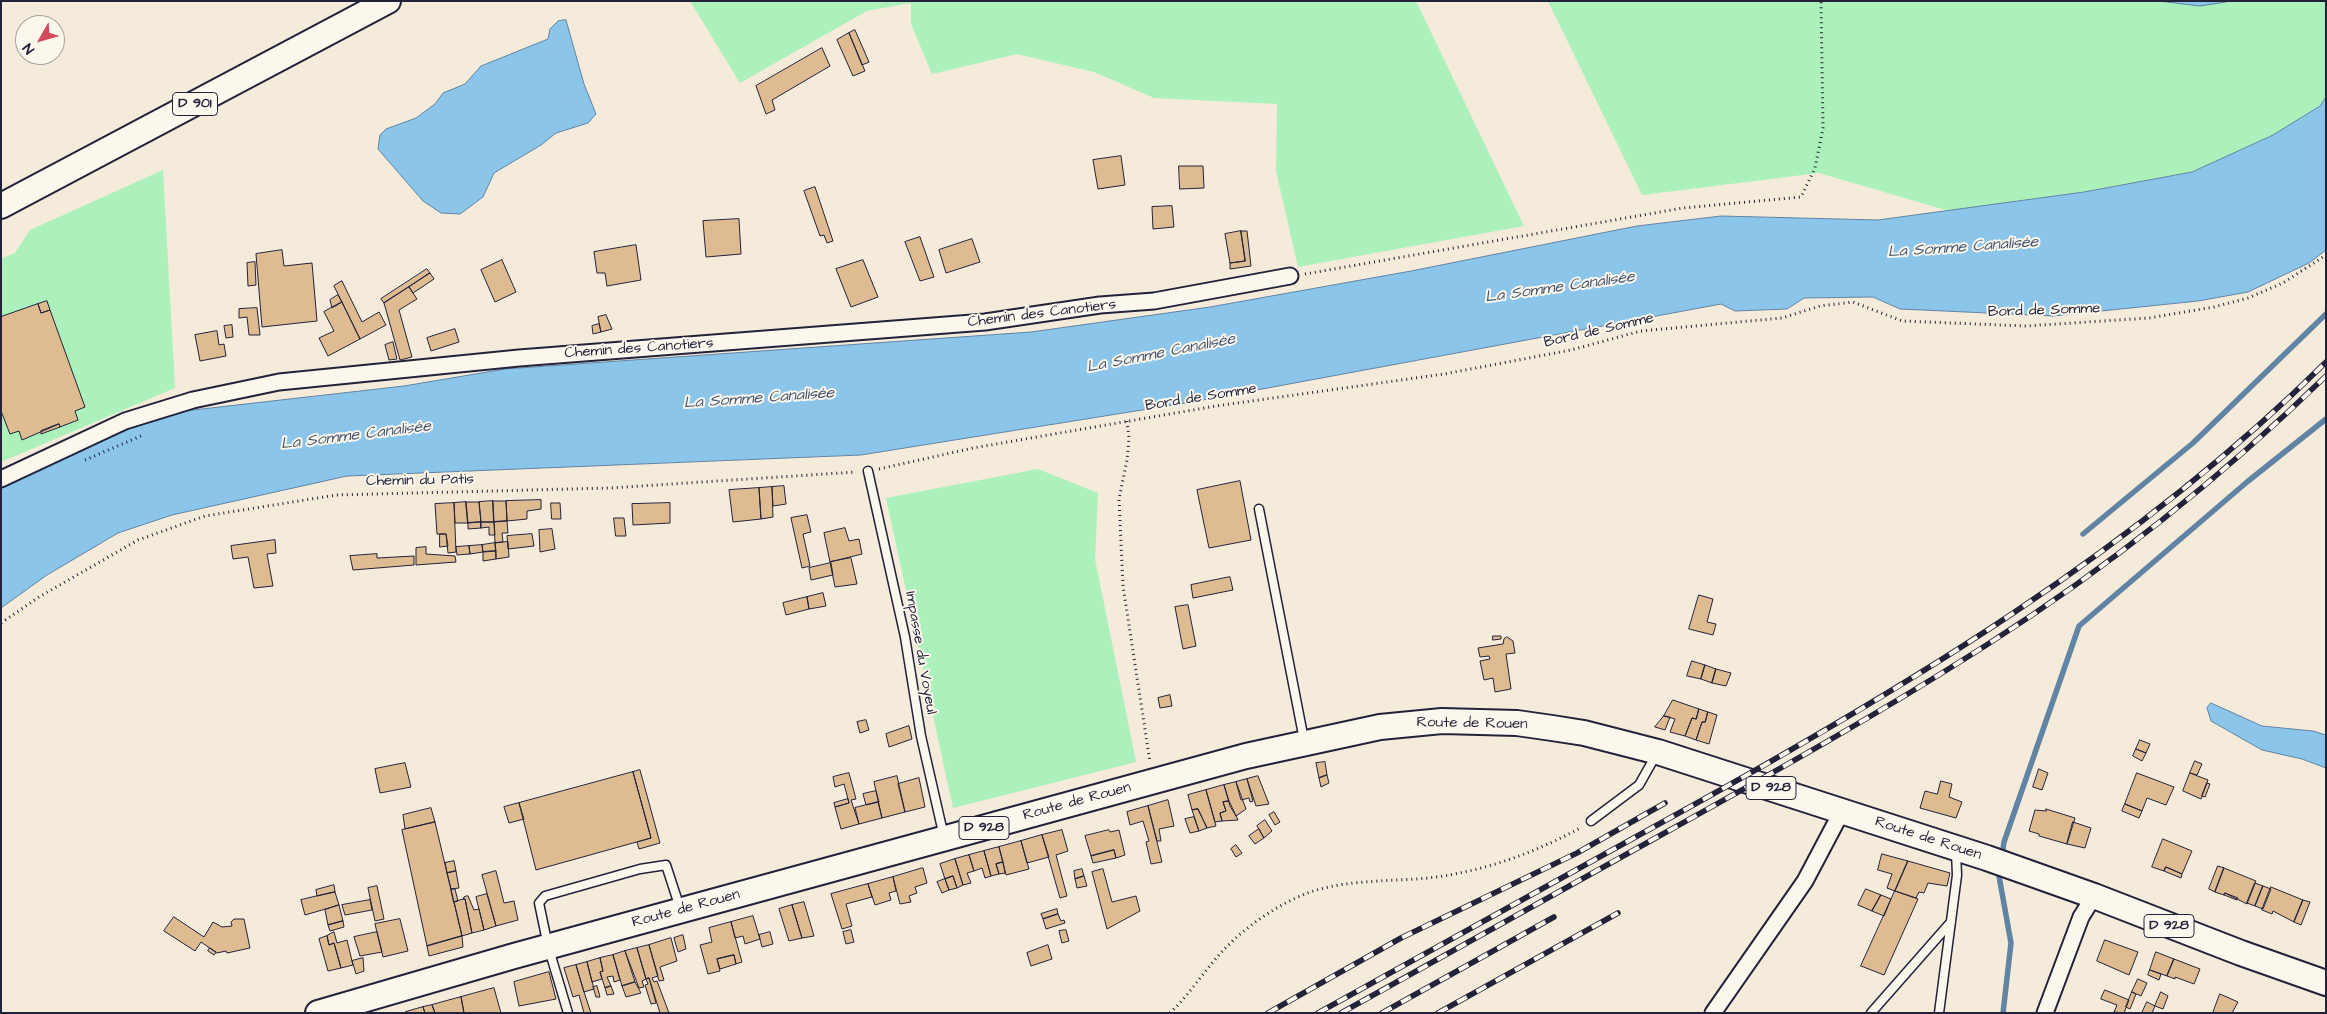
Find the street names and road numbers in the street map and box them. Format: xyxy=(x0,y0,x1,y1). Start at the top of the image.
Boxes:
road number: D 901 xyxy=(172,92,218,116)
street label: Chemin des Canotiers xyxy=(967,296,1117,332)
street label: Bord de Somme xyxy=(1988,300,2100,322)
street label: Bord de Somme xyxy=(1542,310,1656,352)
street label: Chemin des Canotiers xyxy=(564,335,714,363)
street label: Bord de Somme xyxy=(1144,380,1258,416)
street label: Chemin du Patis xyxy=(366,471,474,491)
street label: Impasse du Voyeul xyxy=(900,590,940,716)
street label: Route de Rouen xyxy=(1416,714,1528,734)
road number: D 928 xyxy=(1746,776,1796,800)
street label: Route de Rouen xyxy=(1021,779,1133,825)
street label: Route de Rouen xyxy=(1872,813,1984,865)
road number: D 928 xyxy=(959,816,1009,840)
street label: Route de Rouen xyxy=(630,886,742,932)
road number: D 928 xyxy=(2144,914,2194,938)

